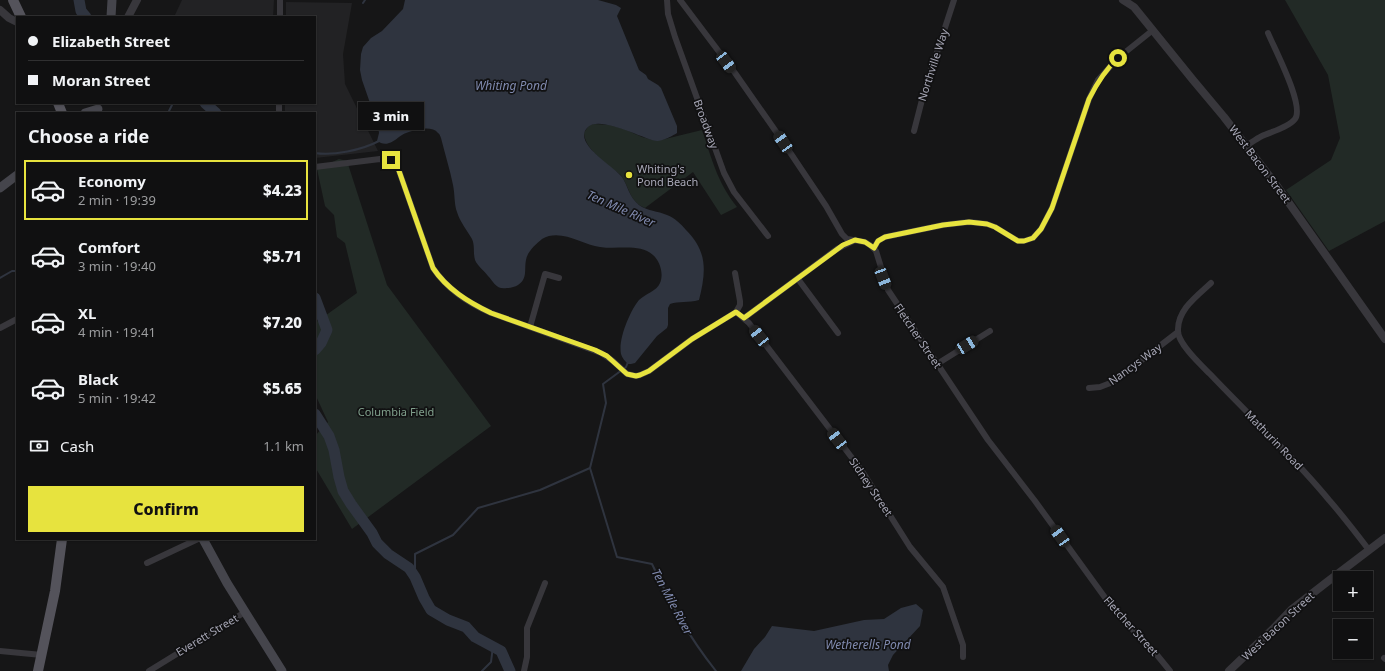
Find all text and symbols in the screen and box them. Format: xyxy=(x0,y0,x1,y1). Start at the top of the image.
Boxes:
street label: Northville Way xyxy=(914,26,951,103)
text: Elizabeth Street xyxy=(52,31,170,51)
car xyxy=(714,49,738,75)
route start xyxy=(1109,49,1127,67)
text: Moran Street xyxy=(52,70,150,90)
water label: Whiting Pond xyxy=(475,77,548,94)
street label: Broadway xyxy=(691,97,722,151)
callout: 3 min xyxy=(358,102,424,130)
text: 3 min xyxy=(373,107,409,125)
street label: West Bacon Street xyxy=(1226,122,1295,206)
text: Choose a ride xyxy=(28,124,149,148)
car xyxy=(771,129,795,155)
route end xyxy=(382,151,400,169)
place label: Whiting's Pond Beach xyxy=(637,161,698,189)
marker: Whiting's Pond Beach xyxy=(624,170,634,180)
text: Economy xyxy=(78,171,146,191)
icon: car xyxy=(30,172,66,208)
text: $4.23 xyxy=(263,180,302,200)
water label: Ten Mile River xyxy=(584,186,659,232)
text: 2 min · 19:39 xyxy=(78,191,156,209)
text: Comfort xyxy=(78,237,140,257)
icon: car xyxy=(30,238,66,274)
text: $5.71 xyxy=(263,246,302,266)
text: 3 min · 19:40 xyxy=(78,257,156,275)
car xyxy=(873,265,893,291)
street label: Fletcher Street xyxy=(891,300,946,371)
text: XL xyxy=(78,303,96,323)
icon: car xyxy=(30,304,66,340)
text: $7.20 xyxy=(263,312,302,332)
text: 4 min · 19:41 xyxy=(78,323,156,341)
car xyxy=(747,323,771,349)
car xyxy=(954,334,980,356)
street label: Nancys Way xyxy=(1105,339,1165,388)
text: Black xyxy=(78,369,118,389)
icon: car xyxy=(30,370,66,406)
text: $5.65 xyxy=(263,378,302,398)
text: 5 min · 19:42 xyxy=(78,389,156,407)
park label: Columbia Field xyxy=(358,404,434,419)
street label: Mathurin Road xyxy=(1242,407,1307,473)
car xyxy=(825,426,849,452)
icon: cash xyxy=(28,435,50,457)
text: Cash xyxy=(60,436,94,456)
text: 1.1 km xyxy=(263,437,304,455)
street label: Sidney Street xyxy=(846,455,897,519)
button: Confirm xyxy=(28,486,304,532)
car xyxy=(1048,523,1072,549)
water label: Ten Mile River xyxy=(648,566,698,639)
map controls xyxy=(1333,571,1373,659)
button: + xyxy=(1333,571,1373,611)
street label: West Bacon Street xyxy=(1238,588,1317,663)
street label: Fletcher Street xyxy=(1101,593,1162,659)
street label: Everett Street xyxy=(173,610,241,659)
button: − xyxy=(1333,619,1373,659)
water label: Wetherells Pond xyxy=(825,636,912,653)

